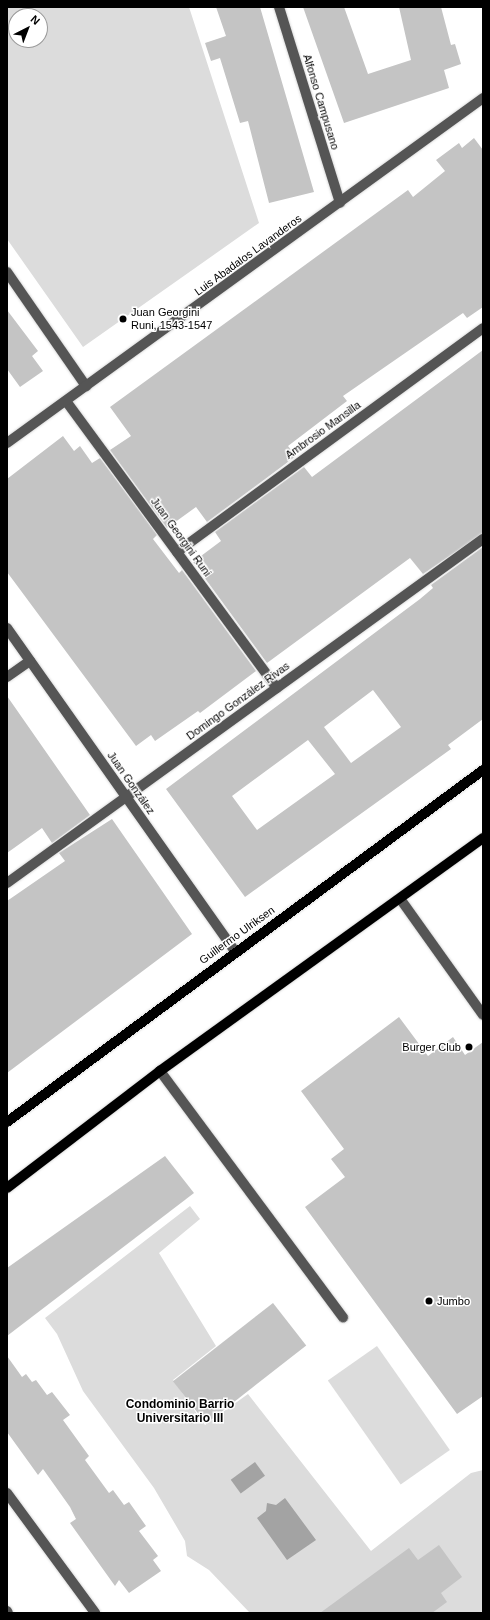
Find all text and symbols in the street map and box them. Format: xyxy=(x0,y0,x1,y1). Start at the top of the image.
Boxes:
north arrow xyxy=(8,8,48,48)
text: N xyxy=(28,13,42,27)
street label: Alfonso Campusano xyxy=(300,53,342,151)
street label: Luis Abadalos Lavanderos xyxy=(192,212,304,298)
place label: Juan Georgini Runi, 1543-1547 xyxy=(131,306,212,332)
marker: Juan Georgini Runi, 1543-1547 xyxy=(118,314,128,324)
street label: Ambrosio Mansilla xyxy=(283,398,363,462)
street label: Juan Georgini Runi xyxy=(148,495,214,579)
street label: Domingo González Rivas xyxy=(184,659,292,743)
street label: Juan González xyxy=(105,749,157,817)
street label: Guillermo Ulriksen xyxy=(197,903,277,967)
place label: Burger Club xyxy=(402,1040,461,1054)
marker: Burger Club xyxy=(464,1042,474,1052)
place label: Jumbo xyxy=(437,1294,470,1308)
marker: Jumbo xyxy=(424,1296,434,1306)
district label: Condominio Barrio Universitario III xyxy=(126,1398,234,1426)

